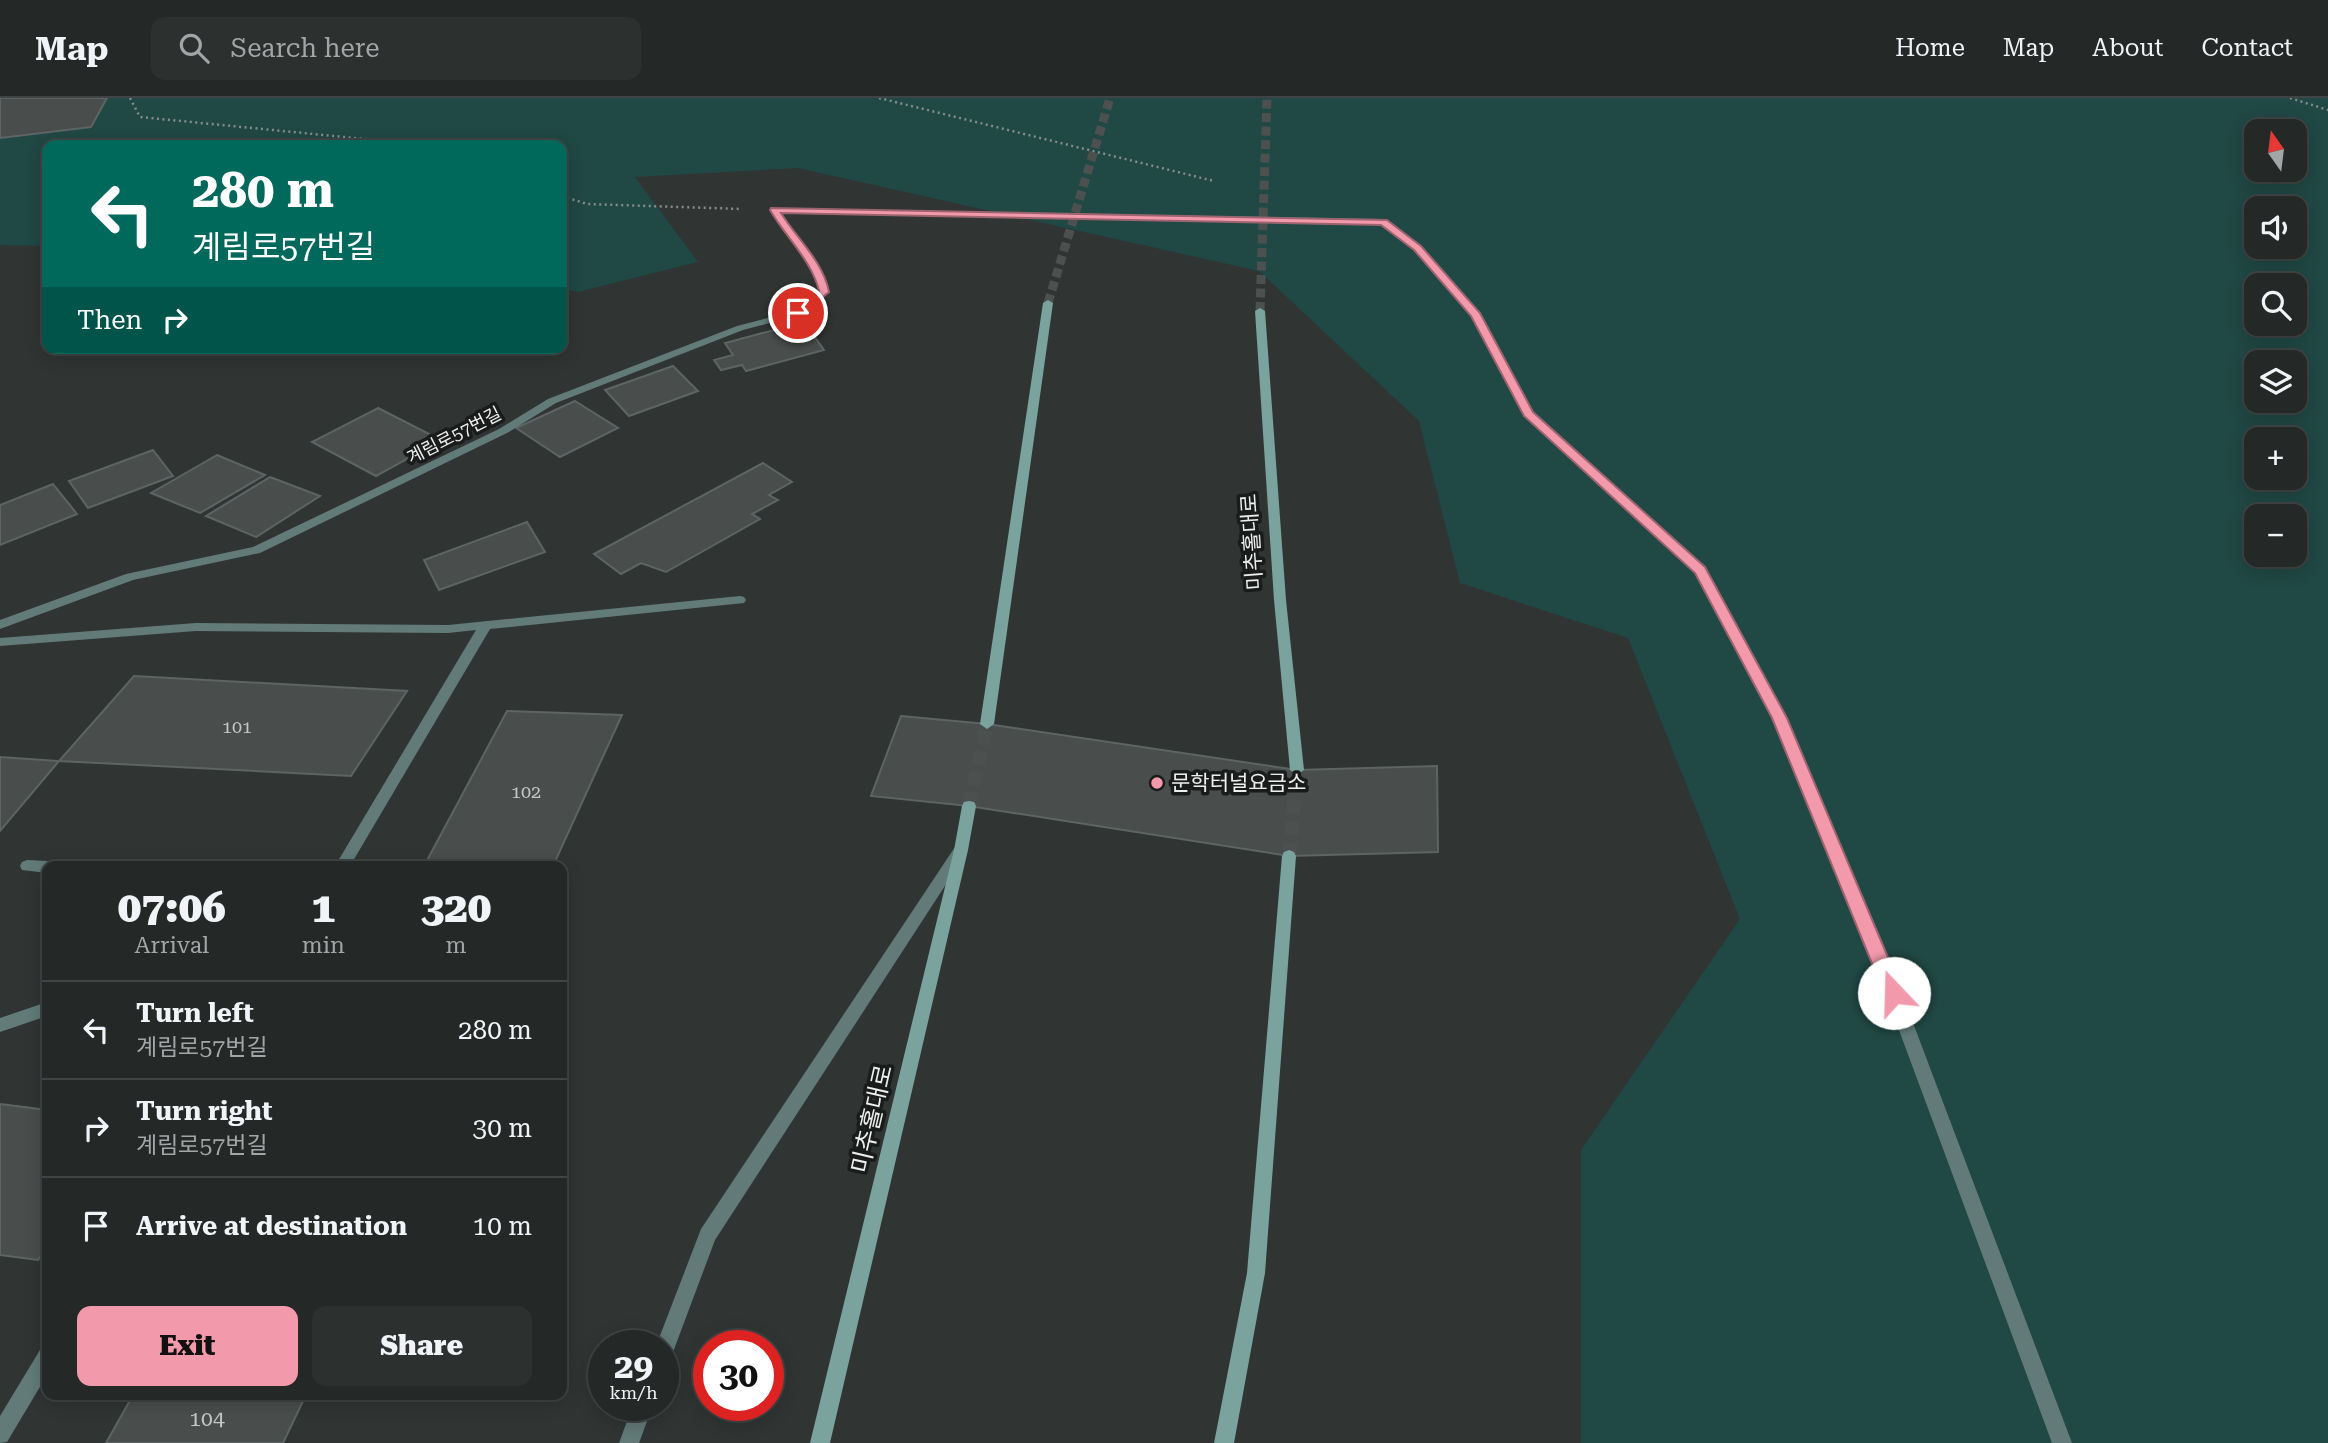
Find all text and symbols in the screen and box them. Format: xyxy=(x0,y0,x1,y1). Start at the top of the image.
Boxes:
search box xyxy=(151,17,641,80)
text: Map xyxy=(35,29,109,68)
icon: search xyxy=(175,29,213,67)
text: Search here xyxy=(231,33,380,63)
text: Home xyxy=(1895,34,1965,62)
text: Map xyxy=(2003,34,2054,62)
text: About xyxy=(2092,34,2163,62)
text: Contact xyxy=(2201,34,2293,62)
north arrow xyxy=(2244,119,2306,182)
map controls xyxy=(2244,119,2307,567)
text: 280 m xyxy=(192,162,334,219)
icon: left xyxy=(77,168,168,259)
button: sound xyxy=(2244,196,2307,259)
text: 계림로57번길 xyxy=(192,228,375,266)
button: search xyxy=(2244,273,2307,336)
pin xyxy=(768,283,828,343)
icon: arrive xyxy=(779,294,817,332)
icon: right xyxy=(156,301,194,339)
text: Then xyxy=(77,305,142,335)
button: layers xyxy=(2244,350,2307,413)
street label: 계림로57번길 xyxy=(403,402,505,468)
button: + xyxy=(2244,427,2307,490)
street label: 미추홀대로 xyxy=(1237,493,1267,591)
button: − xyxy=(2244,504,2307,567)
house number: 101 xyxy=(222,716,252,737)
place label: 문학터널요금소 xyxy=(1171,771,1306,795)
marker: 문학터널요금소 xyxy=(1149,775,1165,791)
house number: 102 xyxy=(511,781,541,802)
text: 07:06 xyxy=(118,883,226,932)
text: 1 xyxy=(311,883,335,932)
text: 320 xyxy=(421,883,491,932)
text: Arrival xyxy=(134,932,209,959)
text: min xyxy=(302,932,345,959)
text: m xyxy=(445,932,466,959)
position arrow xyxy=(1857,956,1931,1030)
text: Turn left xyxy=(136,998,254,1028)
icon: left xyxy=(77,1011,115,1049)
text: 280 m xyxy=(458,1015,532,1045)
text: 계림로57번길 xyxy=(136,1034,268,1061)
street label: 미추홀대로 xyxy=(846,1062,898,1176)
text: Turn right xyxy=(136,1096,272,1126)
icon: right xyxy=(77,1109,115,1147)
text: 30 m xyxy=(473,1113,532,1143)
text: 계림로57번길 xyxy=(136,1132,268,1159)
icon: arrive xyxy=(77,1207,115,1245)
text: Arrive at destination xyxy=(136,1211,407,1241)
text: 10 m xyxy=(473,1211,532,1241)
button: Exit xyxy=(77,1306,298,1386)
button: Share xyxy=(312,1306,532,1386)
speed limit sign: 30 xyxy=(693,1330,784,1421)
text: 29 xyxy=(614,1346,653,1387)
text: km/h xyxy=(609,1382,658,1403)
house number: 104 xyxy=(189,1407,225,1431)

